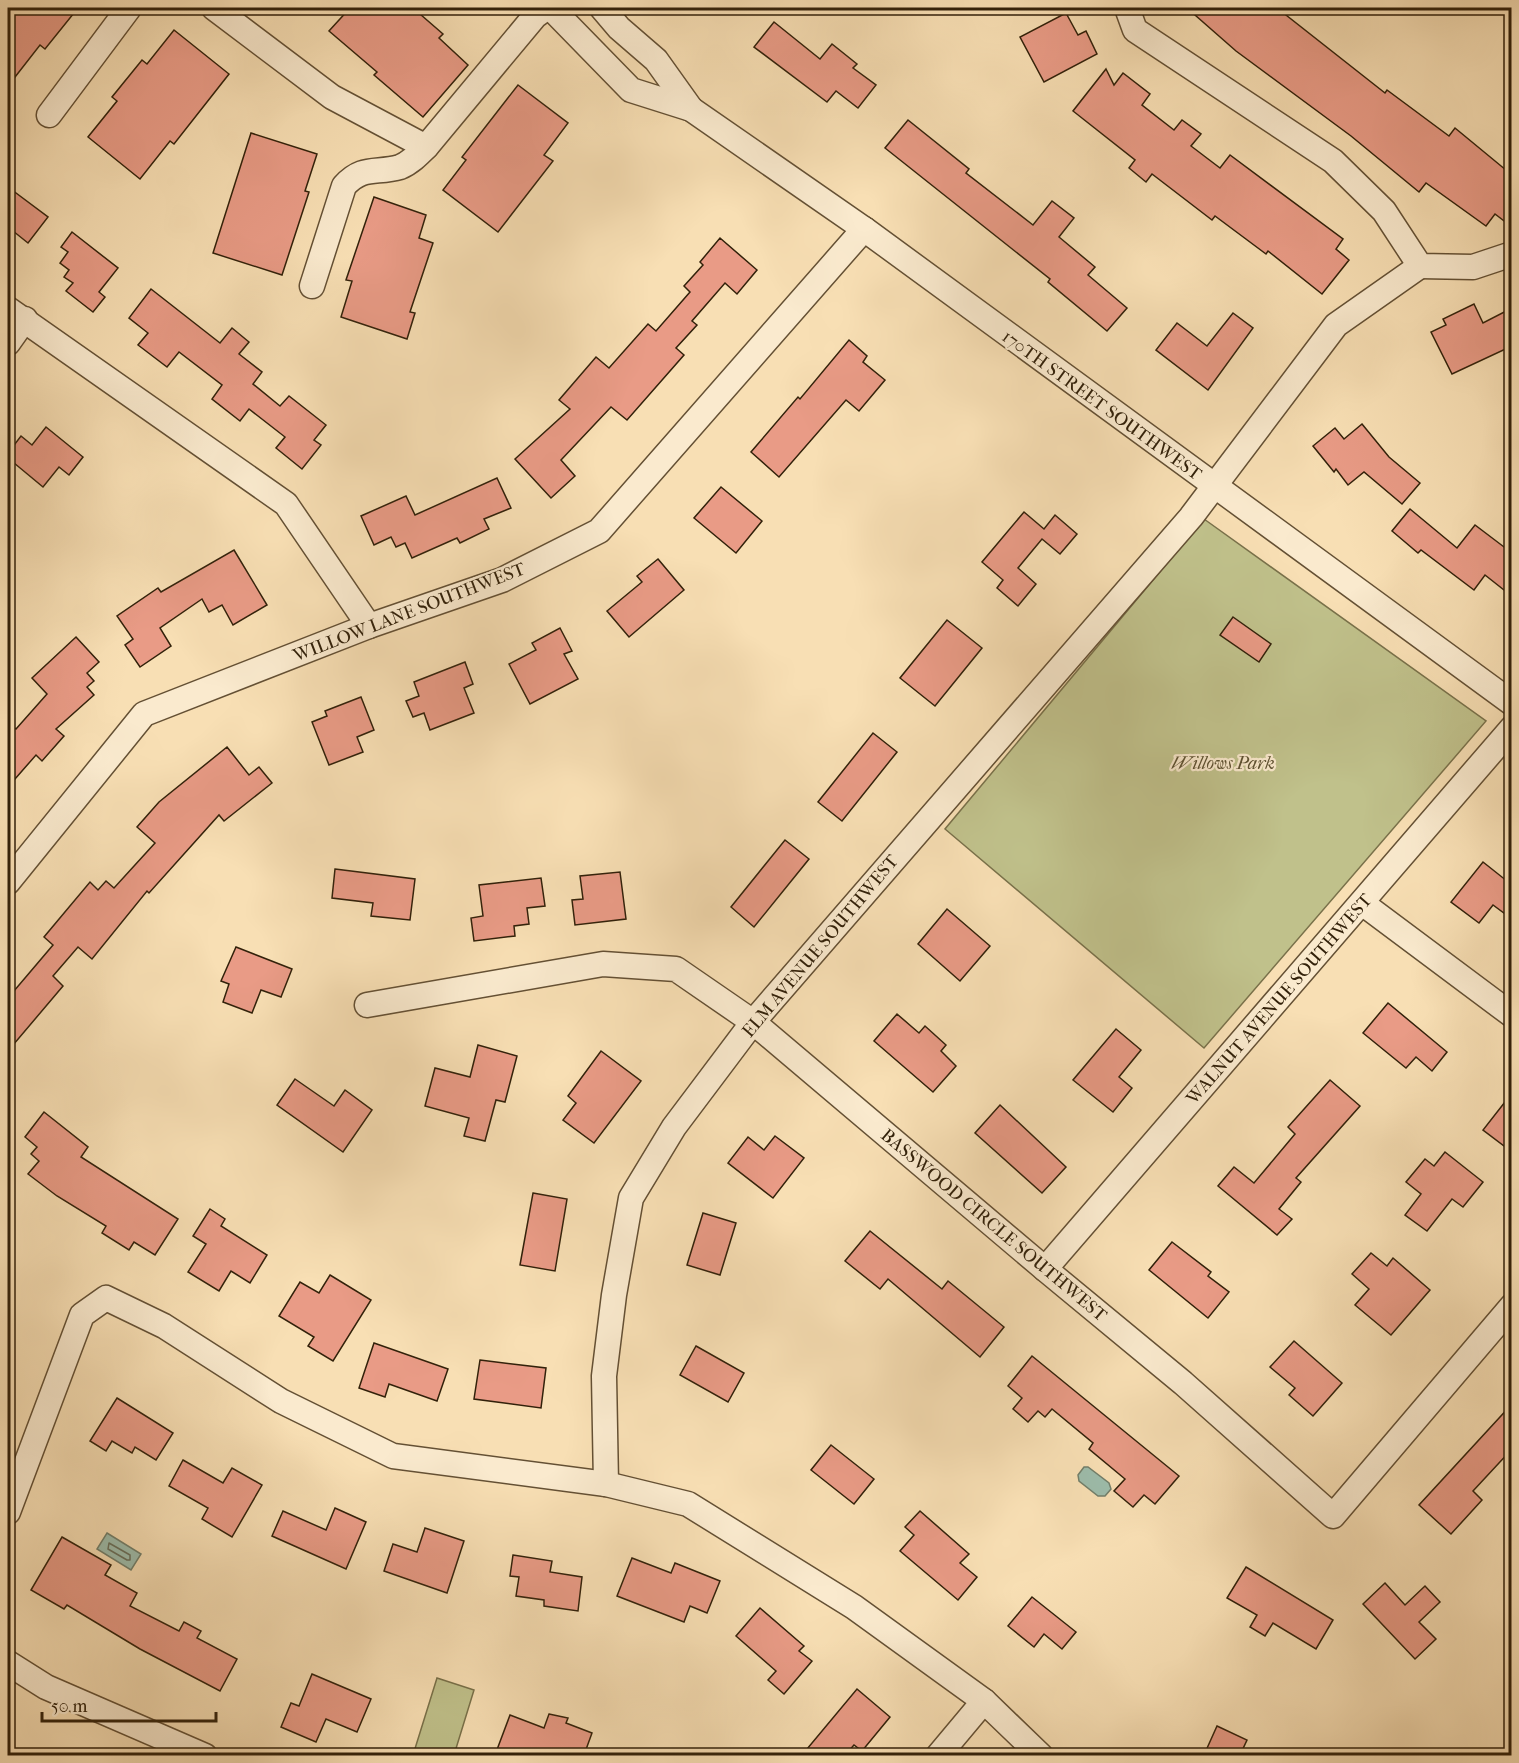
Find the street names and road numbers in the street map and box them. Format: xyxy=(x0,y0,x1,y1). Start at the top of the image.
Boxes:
street label: 170TH STREET SOUTHWEST xyxy=(998,326,1206,485)
street label: WILLOW LANE SOUTHWEST xyxy=(289,558,529,667)
street label: ELM AVENUE SOUTHWEST xyxy=(738,850,903,1042)
street label: WALNUT AVENUE SOUTHWEST xyxy=(1182,889,1377,1110)
street label: BASSWOOD CIRCLE SOUTHWEST xyxy=(877,1125,1111,1327)

